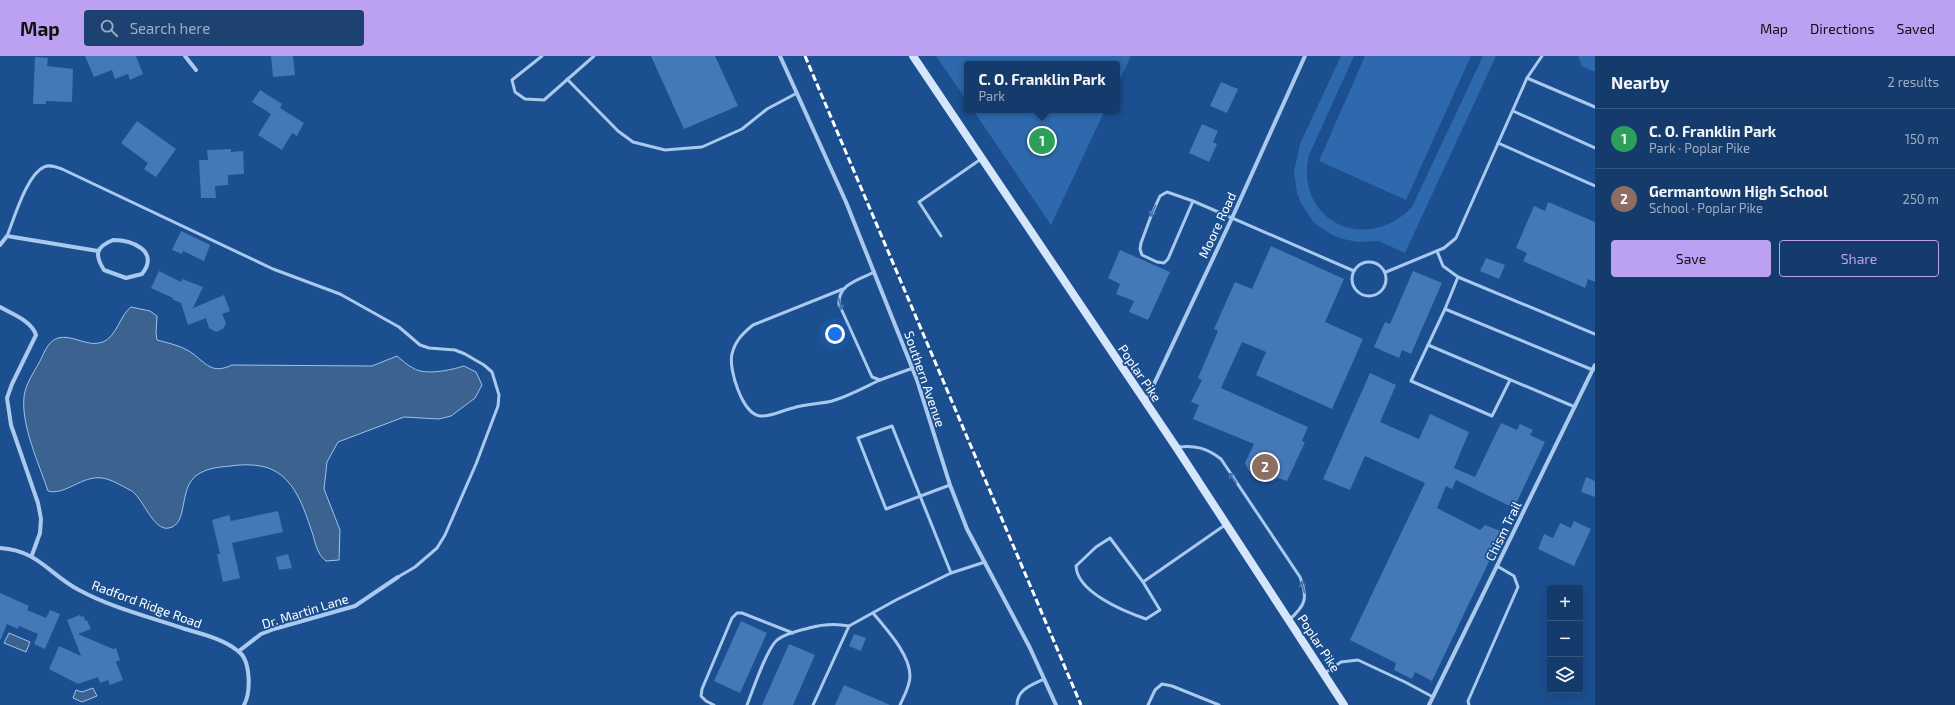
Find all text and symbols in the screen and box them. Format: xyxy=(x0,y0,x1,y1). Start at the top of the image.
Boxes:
search box xyxy=(84,10,364,46)
text: Map xyxy=(20,17,60,40)
icon: search xyxy=(98,17,120,39)
text: Search here xyxy=(130,19,210,37)
text: Map xyxy=(1760,20,1788,37)
text: Directions xyxy=(1810,20,1875,37)
text: Saved xyxy=(1897,20,1935,37)
popup xyxy=(964,61,1120,113)
text: C. O. Franklin Park xyxy=(978,70,1106,88)
text: Nearby xyxy=(1611,72,1669,92)
text: 2 results xyxy=(1887,74,1939,90)
text: Park xyxy=(978,88,1005,104)
text: C. O. Franklin Park xyxy=(1649,122,1776,140)
pin: 1 xyxy=(1029,126,1055,156)
text: 1 xyxy=(1621,131,1627,147)
text: 150 m xyxy=(1905,131,1939,147)
text: Park · Poplar Pike xyxy=(1649,140,1750,156)
text: Germantown High School xyxy=(1649,182,1828,200)
street label: Moore Road xyxy=(1195,189,1239,261)
text: 2 xyxy=(1620,191,1628,207)
text: 250 m xyxy=(1903,191,1939,207)
text: School · Poplar Pike xyxy=(1649,200,1763,216)
one-way arrow xyxy=(1149,205,1156,217)
button: Save xyxy=(1611,240,1771,277)
button: Share xyxy=(1779,240,1939,277)
one-way arrow xyxy=(837,298,845,311)
your location xyxy=(825,324,845,344)
street label: Southern Avenue xyxy=(901,329,949,429)
street label: Poplar Pike xyxy=(1115,341,1165,405)
pin: 2 xyxy=(1252,452,1278,482)
one-way arrow xyxy=(1229,473,1237,484)
street label: Chism Trail xyxy=(1482,498,1524,564)
street label: Radford Ridge Road xyxy=(90,577,204,631)
one-way arrow xyxy=(1299,581,1307,594)
map controls xyxy=(1547,585,1583,693)
button: + xyxy=(1547,585,1583,621)
street label: Dr. Martin Lane xyxy=(260,590,350,632)
street label: Poplar Pike xyxy=(1294,611,1344,675)
button: − xyxy=(1547,621,1583,657)
button: layers xyxy=(1547,657,1583,693)

